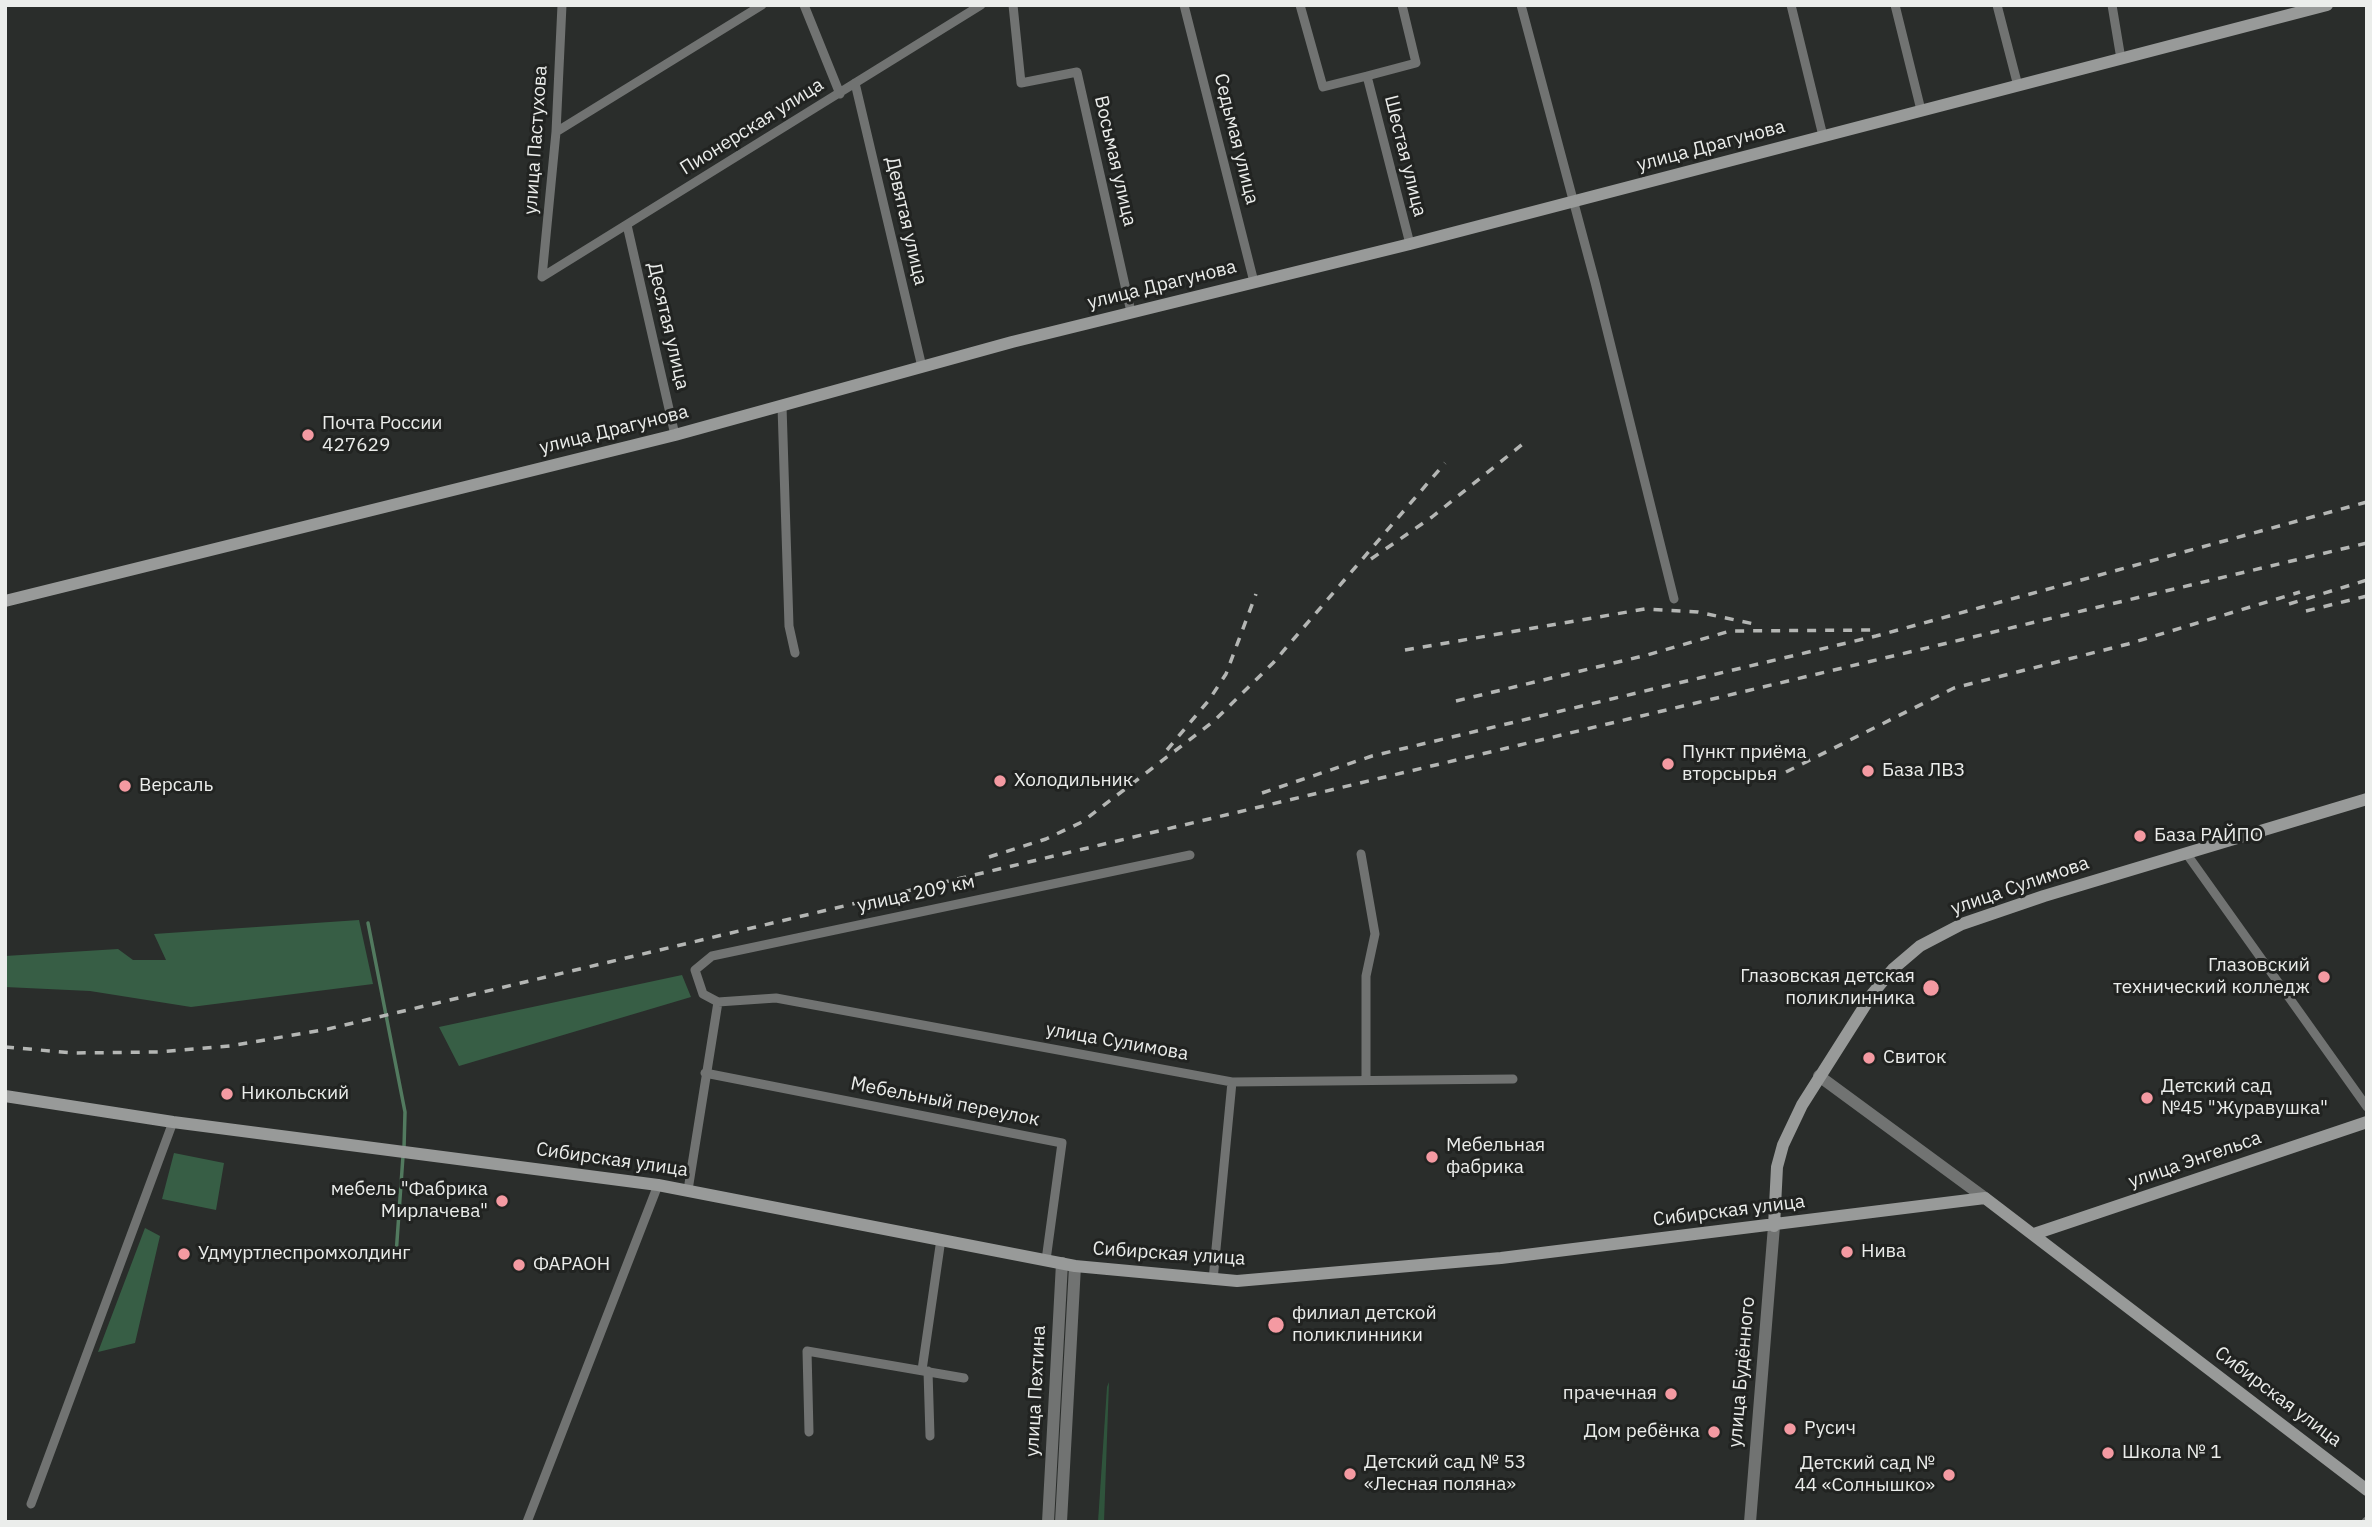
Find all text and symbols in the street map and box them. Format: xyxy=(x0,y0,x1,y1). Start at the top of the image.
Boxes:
street label: улица Пастухова xyxy=(519,65,553,215)
street label: Седьмая улица xyxy=(1209,71,1263,207)
street label: Пионерская улица xyxy=(676,74,828,180)
street label: Шестая улица xyxy=(1379,93,1431,219)
street label: Восьмая улица xyxy=(1089,94,1141,228)
street label: улица Драгунова xyxy=(1634,115,1788,177)
street label: Девятая улица xyxy=(880,155,932,287)
street label: улица Драгунова xyxy=(1085,255,1239,315)
street label: Десятая улица xyxy=(642,260,694,392)
street label: улица Драгунова xyxy=(537,400,691,460)
place label: Почта России 427629 xyxy=(322,413,442,457)
marker: Почта России 427629 xyxy=(300,427,316,443)
place label: Пункт приёма вторсырья xyxy=(1682,742,1807,786)
marker: Пункт приёма вторсырья xyxy=(1660,756,1676,772)
place label: База ЛВЗ xyxy=(1882,760,1965,782)
marker: База ЛВЗ xyxy=(1860,763,1876,779)
place label: Холодильник xyxy=(1014,770,1133,792)
marker: Холодильник xyxy=(992,773,1008,789)
place label: Версаль xyxy=(139,775,213,797)
marker: Версаль xyxy=(117,778,133,794)
place label: База РАЙПО xyxy=(2154,825,2263,847)
marker: База РАЙПО xyxy=(2132,828,2148,844)
street label: улица Сулимова xyxy=(1948,852,2092,920)
street label: улица 209 км xyxy=(855,870,977,918)
place label: Глазовский технический колледж xyxy=(2113,955,2310,999)
place label: Глазовская детская поликлинника xyxy=(1740,966,1915,1010)
marker: Глазовский технический колледж xyxy=(2316,969,2332,985)
marker: Глазовская детская поликлинника xyxy=(1921,978,1941,998)
street label: улица Сулимова xyxy=(1044,1018,1190,1066)
place label: Свиток xyxy=(1883,1047,1946,1069)
marker: Свиток xyxy=(1861,1050,1877,1066)
street label: Мебельный переулок xyxy=(849,1072,1041,1132)
place label: Детский сад №45 "Журавушка" xyxy=(2161,1076,2328,1120)
place label: Никольский xyxy=(241,1083,349,1105)
marker: Никольский xyxy=(219,1086,235,1102)
marker: Детский сад №45 "Журавушка" xyxy=(2139,1090,2155,1106)
street label: улица Энгельса xyxy=(2126,1127,2264,1193)
place label: Мебельная фабрика xyxy=(1446,1135,1545,1179)
street label: Сибирская улица xyxy=(535,1138,689,1182)
marker: Мебельная фабрика xyxy=(1424,1149,1440,1165)
place label: мебель "Фабрика Мирлачева" xyxy=(331,1179,488,1223)
street label: Сибирская улица xyxy=(1652,1190,1806,1232)
marker: мебель "Фабрика Мирлачева" xyxy=(494,1193,510,1209)
street label: Сибирская улица xyxy=(1092,1237,1246,1271)
place label: Нива xyxy=(1861,1241,1906,1263)
place label: Удмуртлеспромхолдинг xyxy=(198,1243,411,1265)
marker: Нива xyxy=(1839,1244,1855,1260)
marker: Удмуртлеспромхолдинг xyxy=(176,1246,192,1262)
place label: ФАРАОН xyxy=(533,1254,610,1276)
marker: ФАРАОН xyxy=(511,1257,527,1273)
street label: улица Будённого xyxy=(1724,1296,1760,1448)
place label: филиал детской поликлинники xyxy=(1292,1303,1437,1347)
marker: филиал детской поликлинники xyxy=(1266,1315,1286,1335)
street label: улица Пехтина xyxy=(1021,1325,1051,1457)
street label: Сибирская улица xyxy=(2210,1342,2346,1452)
place label: прачечная xyxy=(1563,1383,1657,1405)
marker: прачечная xyxy=(1663,1386,1679,1402)
place label: Русич xyxy=(1804,1418,1856,1440)
place label: Дом ребёнка xyxy=(1584,1421,1700,1443)
marker: Русич xyxy=(1782,1421,1798,1437)
marker: Дом ребёнка xyxy=(1706,1424,1722,1440)
place label: Школа № 1 xyxy=(2122,1442,2222,1464)
marker: Школа № 1 xyxy=(2100,1445,2116,1461)
place label: Детский сад № 53 «Лесная поляна» xyxy=(1364,1452,1526,1496)
place label: Детский сад № 44 «Солнышко» xyxy=(1794,1453,1935,1497)
marker: Детский сад № 53 «Лесная поляна» xyxy=(1342,1466,1358,1482)
marker: Детский сад № 44 «Солнышко» xyxy=(1941,1467,1957,1483)

